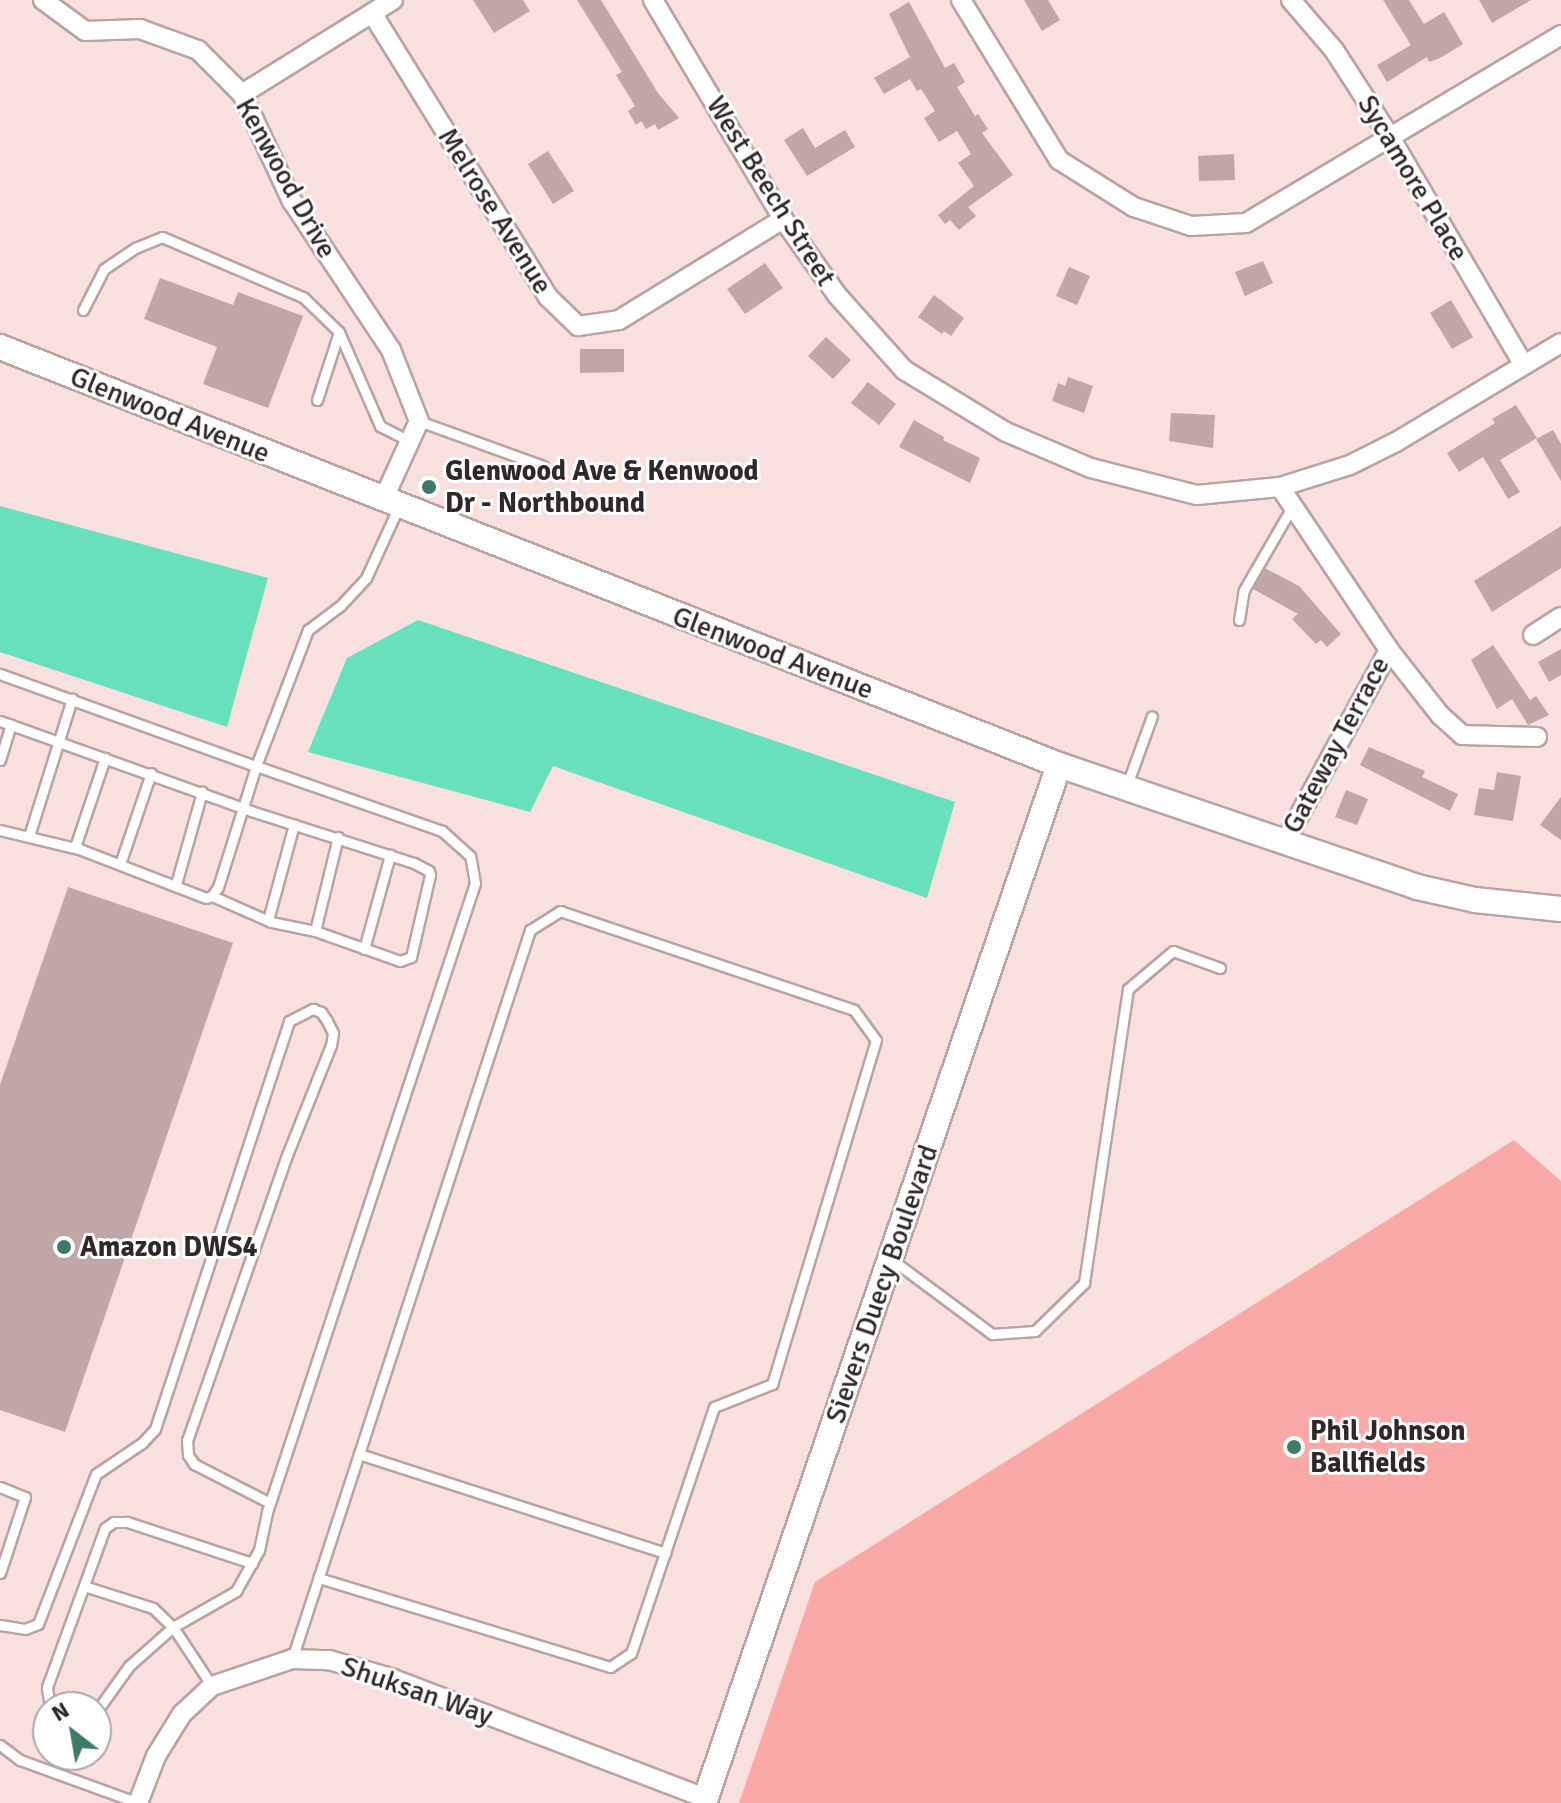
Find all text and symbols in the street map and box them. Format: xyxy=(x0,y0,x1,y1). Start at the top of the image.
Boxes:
street label: Sycamore Place xyxy=(1350,89,1476,267)
street label: West Beech Street xyxy=(699,90,843,292)
street label: Kenwood Drive xyxy=(228,92,344,264)
street label: Melrose Avenue xyxy=(431,122,559,300)
street label: Glenwood Avenue xyxy=(65,360,275,470)
place label: Glenwood Ave & Kenwood Dr - Northbound xyxy=(445,454,759,520)
marker: Glenwood Ave & Kenwood Dr - Northbound xyxy=(420,478,438,496)
street label: Glenwood Avenue xyxy=(668,599,878,707)
street label: Gateway Terrace xyxy=(1275,651,1397,839)
street label: Sievers Duecy Boulevard xyxy=(819,1140,945,1428)
place label: Amazon DWS4 xyxy=(80,1230,258,1264)
marker: Amazon DWS4 xyxy=(55,1238,73,1256)
place label: Phil Johnson Ballfields xyxy=(1310,1414,1466,1480)
marker: Phil Johnson Ballfields xyxy=(1285,1438,1303,1456)
street label: Shuksan Way xyxy=(337,1649,497,1733)
north arrow xyxy=(32,1691,112,1771)
text: N xyxy=(47,1696,74,1727)

